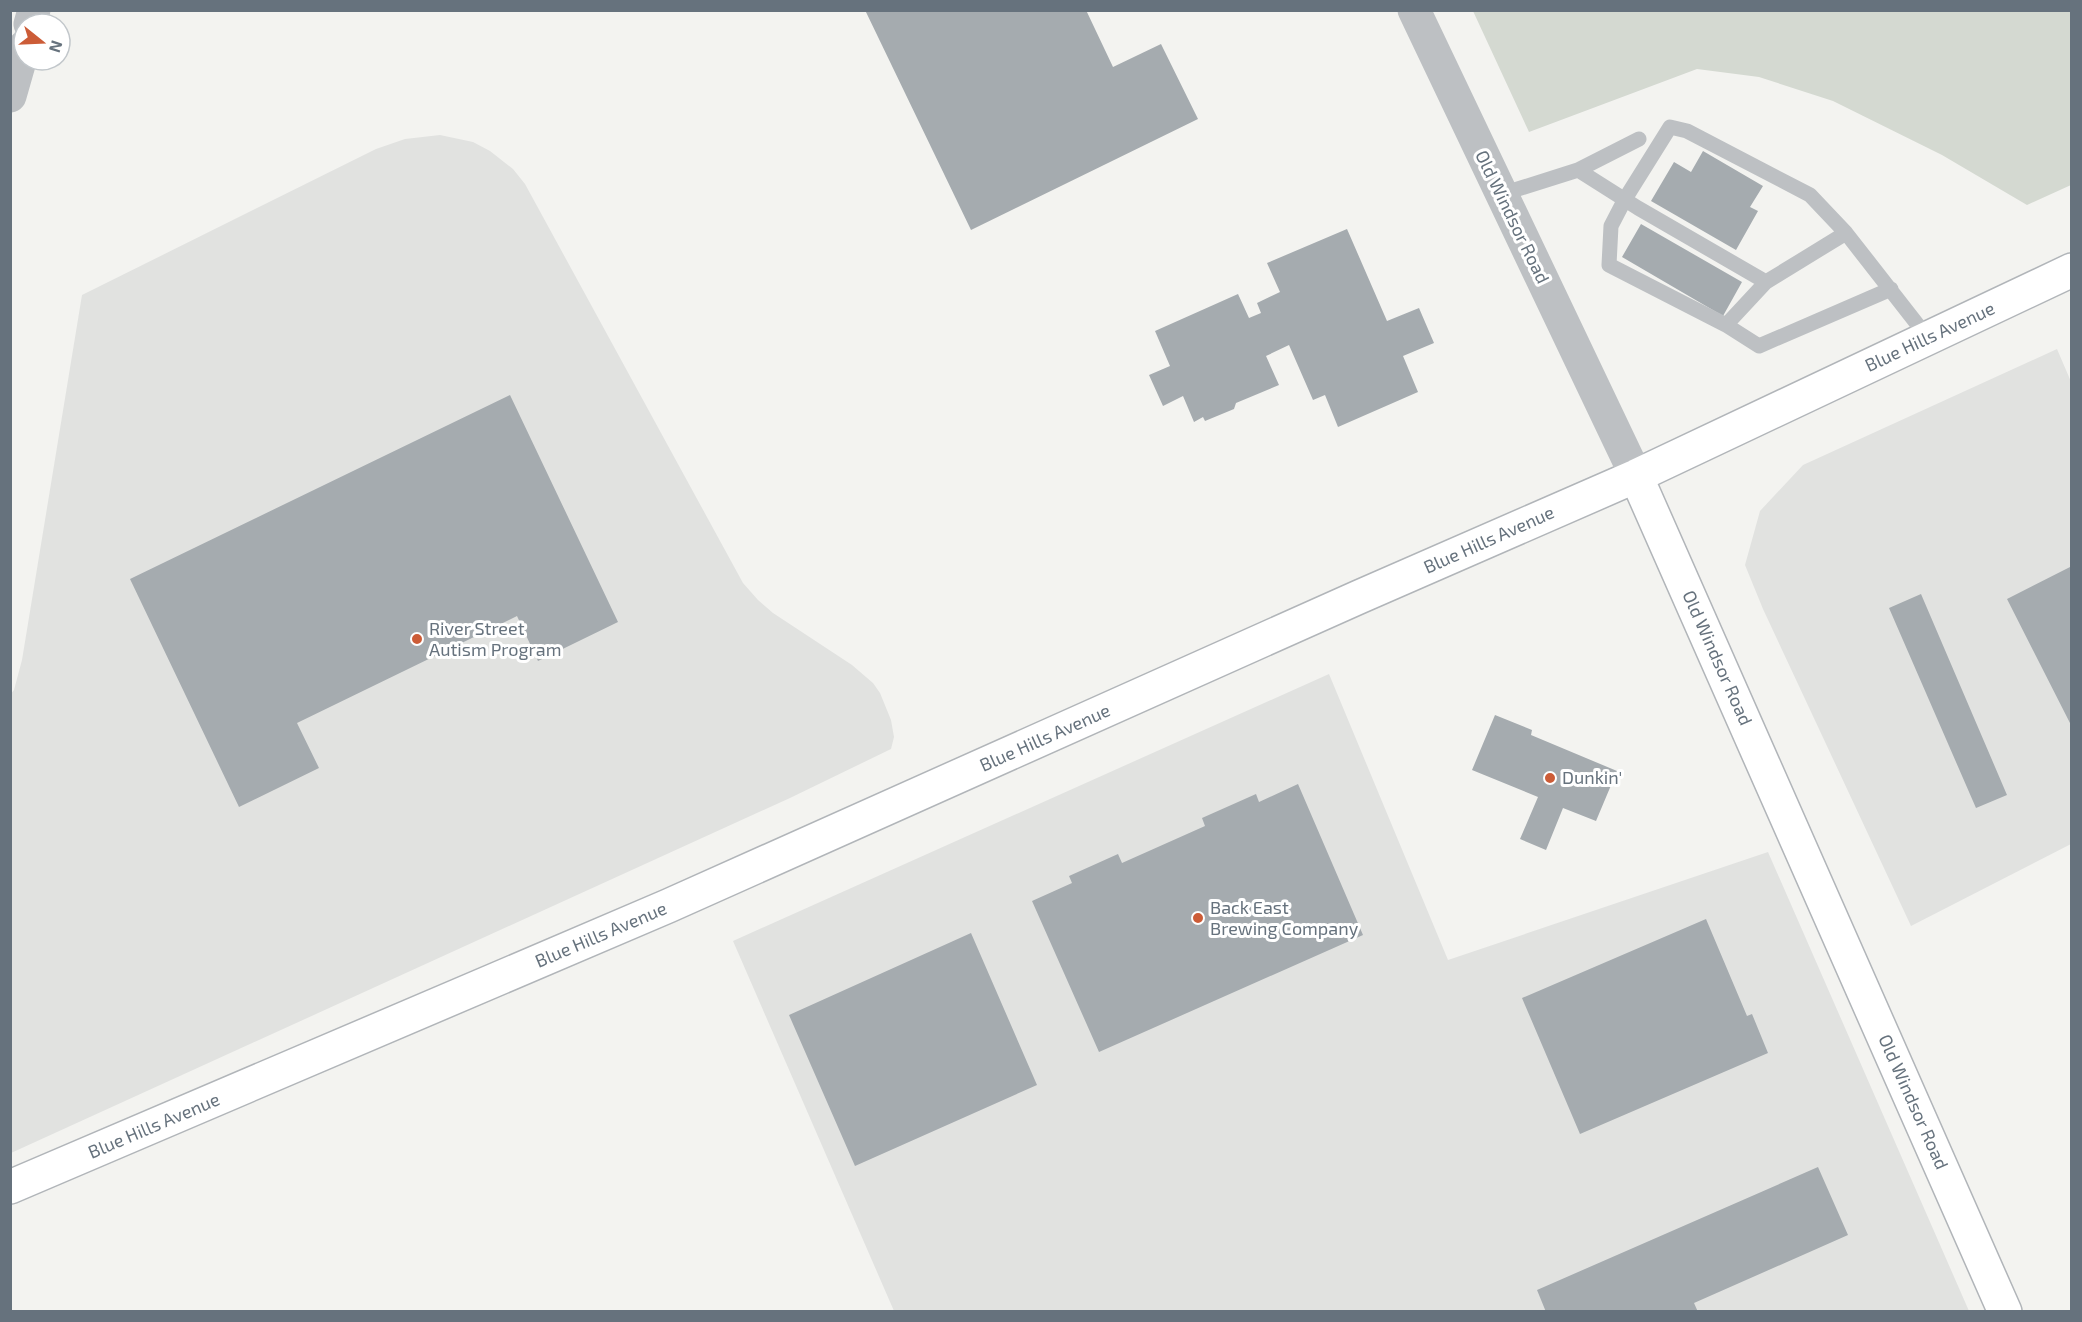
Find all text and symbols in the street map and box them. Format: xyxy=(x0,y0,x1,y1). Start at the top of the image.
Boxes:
north arrow xyxy=(12,12,72,72)
text: N xyxy=(46,38,68,55)
street label: Old Windsor Road xyxy=(1471,146,1555,287)
street label: Blue Hills Avenue xyxy=(1861,296,1998,376)
street label: Blue Hills Avenue xyxy=(1420,500,1557,578)
street label: Old Windsor Road xyxy=(1678,587,1758,729)
place label: River Street Autism Program xyxy=(429,617,561,660)
marker: River Street Autism Program xyxy=(410,632,424,646)
street label: Blue Hills Avenue xyxy=(976,698,1113,776)
place label: Dunkin' xyxy=(1562,766,1622,788)
marker: Dunkin' xyxy=(1543,771,1557,785)
street label: Blue Hills Avenue xyxy=(532,896,670,972)
place label: Back East Brewing Company xyxy=(1210,896,1359,939)
marker: Back East Brewing Company xyxy=(1191,911,1205,925)
street label: Old Windsor Road xyxy=(1874,1031,1954,1173)
street label: Blue Hills Avenue xyxy=(85,1087,223,1163)

